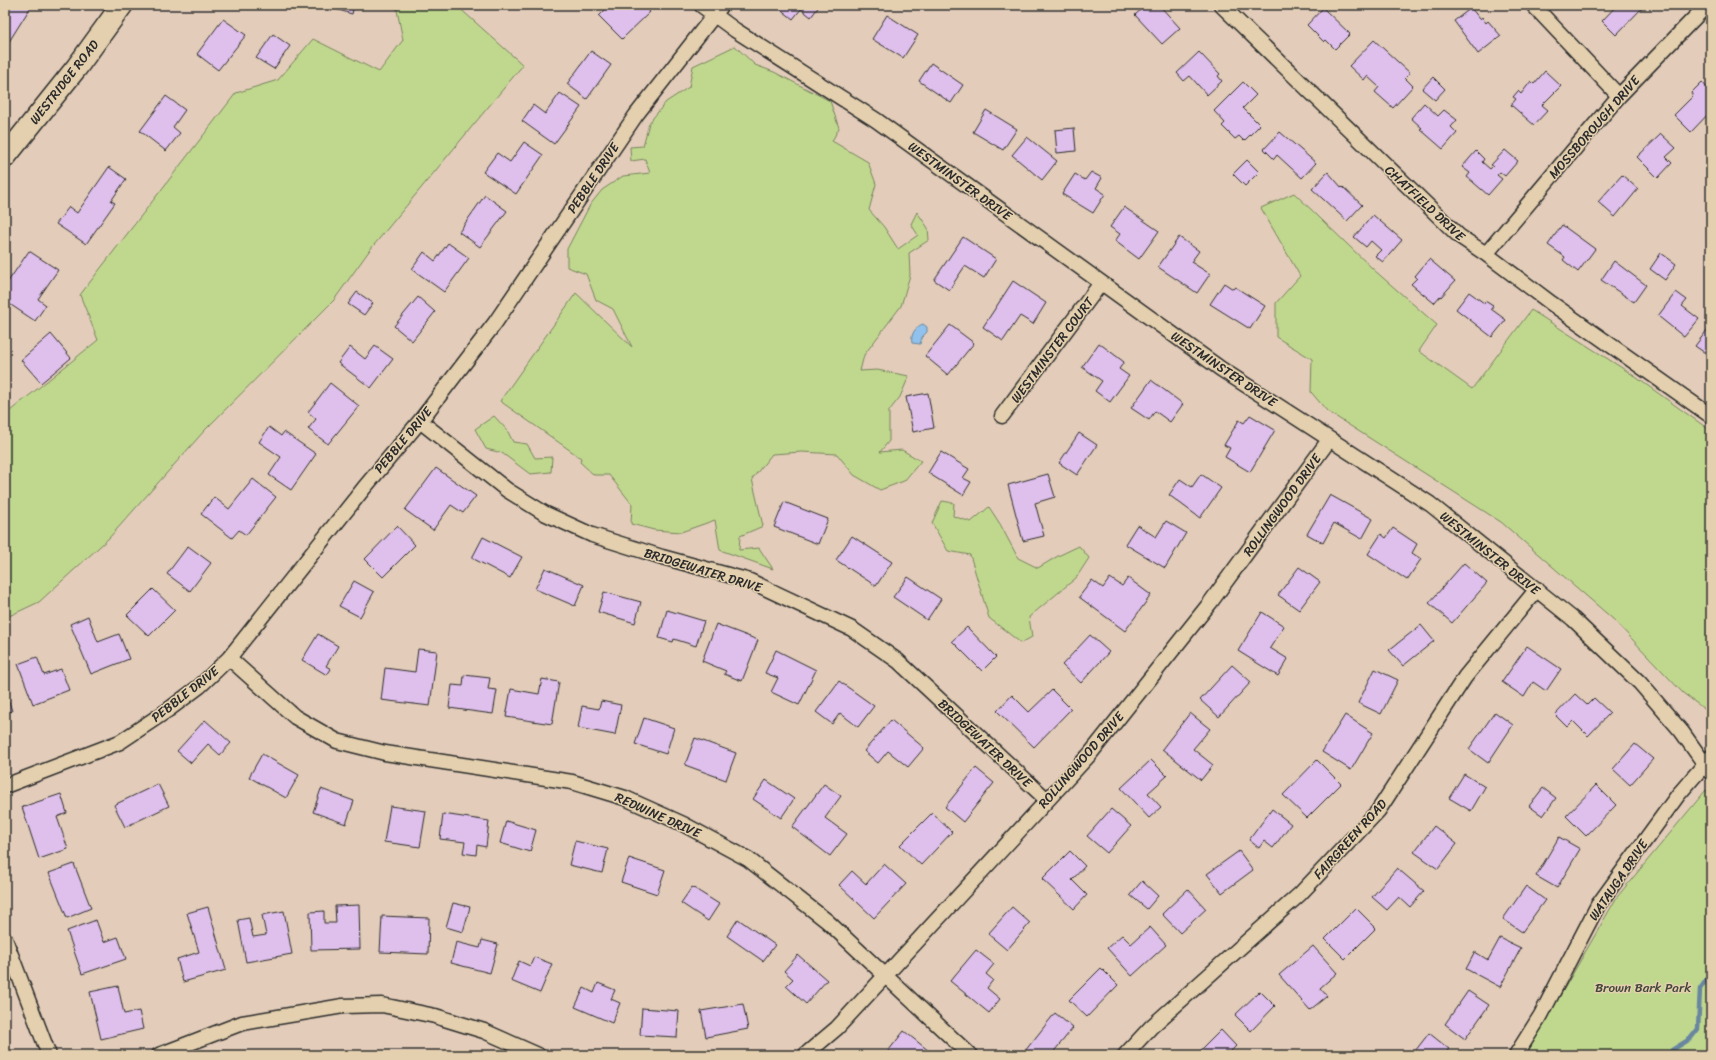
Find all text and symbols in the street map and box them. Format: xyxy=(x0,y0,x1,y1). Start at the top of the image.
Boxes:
street label: WESTRIDGE ROAD xyxy=(23,34,105,130)
street label: MOSSBOROUGH DRIVE xyxy=(1542,69,1646,184)
street label: WESTMINSTER DRIVE xyxy=(903,135,1018,227)
street label: PEBBLE DRIVE xyxy=(561,137,626,218)
street label: CHATFIELD DRIVE xyxy=(1379,159,1471,247)
street label: WESTMINSTER COURT xyxy=(1004,291,1100,408)
street label: WESTMINSTER DRIVE xyxy=(1166,325,1282,414)
street label: PEBBLE DRIVE xyxy=(368,401,438,479)
street label: ROLLINGWOOD DRIVE xyxy=(1237,448,1328,561)
street label: WESTMINSTER DRIVE xyxy=(1435,505,1546,601)
street label: BRIDGEWATER DRIVE xyxy=(641,541,766,599)
street label: PEBBLE DRIVE xyxy=(146,659,225,728)
street label: BRIDGEWATER DRIVE xyxy=(932,693,1038,794)
street label: ROLLINGWOOD DRIVE xyxy=(1032,706,1130,814)
street label: REDWINE DRIVE xyxy=(611,786,706,845)
street label: FAIRGREEN ROAD xyxy=(1307,793,1393,885)
street label: WATAUGA DRIVE xyxy=(1582,834,1654,925)
park label: Brown Bark Park xyxy=(1595,976,1691,999)

